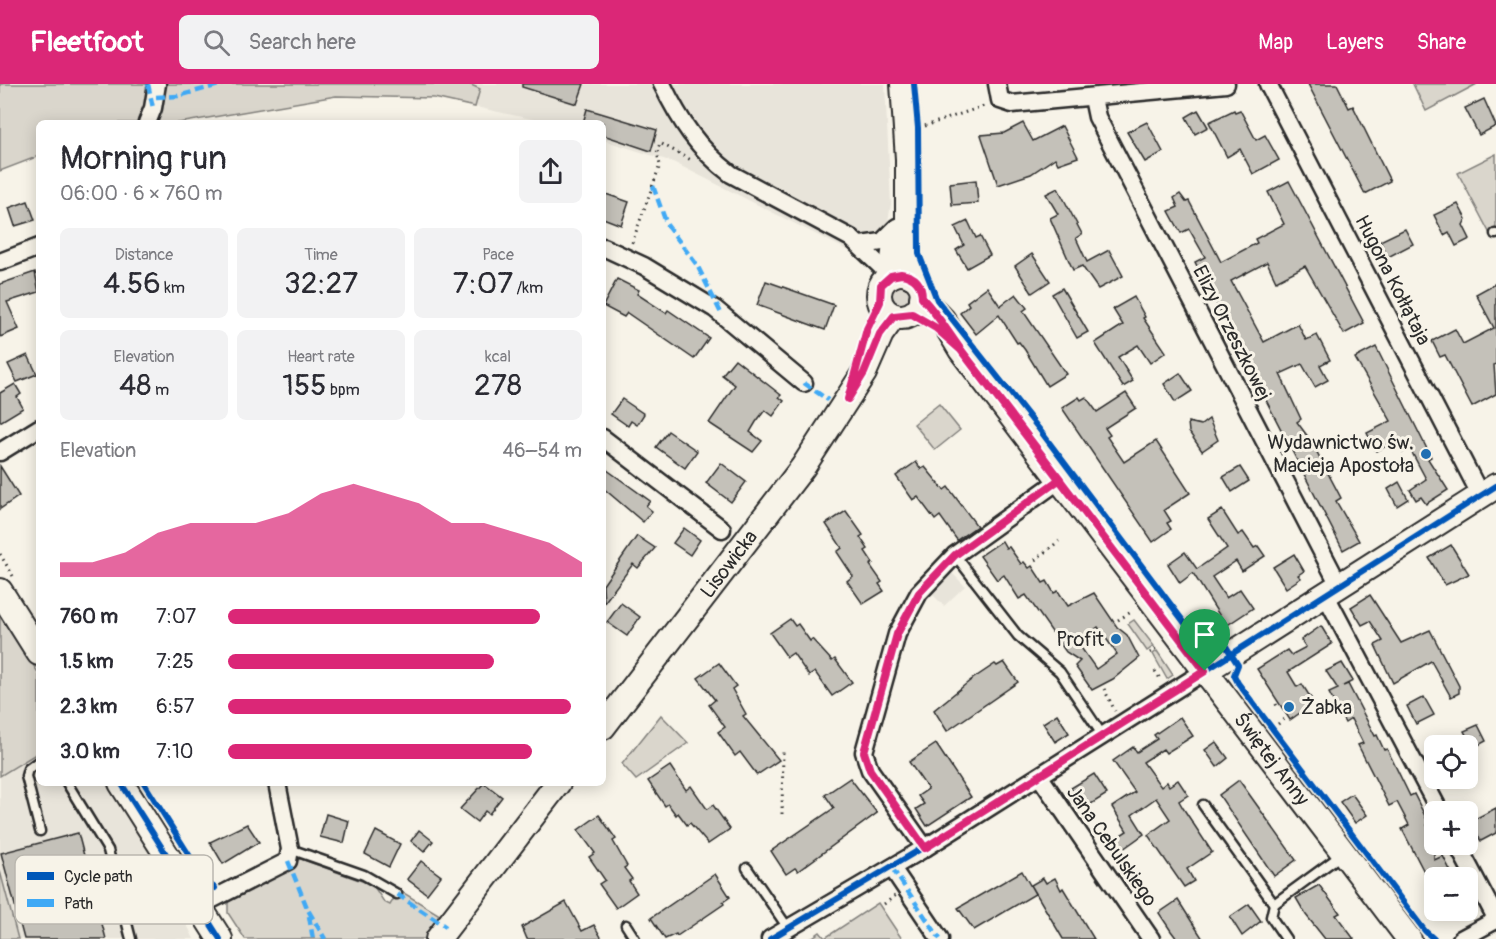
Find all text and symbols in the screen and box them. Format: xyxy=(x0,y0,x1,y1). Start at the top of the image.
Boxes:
search box xyxy=(179,15,599,69)
text: Fleetfoot xyxy=(30,25,143,60)
icon: search xyxy=(200,26,233,59)
text: Search here xyxy=(248,28,356,56)
text: Map xyxy=(1258,29,1293,56)
text: Layers xyxy=(1326,29,1384,56)
text: Share xyxy=(1417,29,1466,56)
text: Morning run xyxy=(60,138,227,179)
button: share xyxy=(519,140,582,203)
text: 06:00 · 6 × 760 m xyxy=(60,181,222,206)
street label: Hugona Kołłątaja xyxy=(1350,211,1436,349)
text: Distance xyxy=(115,245,173,265)
text: Time xyxy=(304,245,338,265)
text: Pace xyxy=(482,245,514,265)
street label: Elizy Orzeszkowej xyxy=(1187,261,1277,405)
text: 4.56 xyxy=(103,265,161,302)
text: 32:27 xyxy=(284,265,358,302)
text: 7:07 xyxy=(453,265,513,302)
text: km xyxy=(161,278,185,298)
text: /km xyxy=(513,278,543,298)
text: Elevation xyxy=(114,347,174,367)
text: Heart rate xyxy=(287,347,355,367)
text: kcal xyxy=(485,347,511,367)
text: 48 xyxy=(119,367,151,404)
text: 155 xyxy=(282,367,327,404)
text: 278 xyxy=(474,367,522,404)
text: m xyxy=(151,380,169,400)
text: bpm xyxy=(327,380,360,400)
place label: Wydawnictwo św. Macieja Apostoła xyxy=(1267,430,1414,478)
text: Elevation xyxy=(60,438,136,463)
text: 46–54 m xyxy=(502,438,582,463)
marker: Wydawnictwo św. Macieja Apostoła xyxy=(1419,447,1433,461)
street label: Lisowicka xyxy=(695,525,763,603)
text: 760 m xyxy=(60,604,118,629)
text: 7:07 xyxy=(156,604,196,629)
pin xyxy=(1179,609,1230,671)
icon: arrive xyxy=(1188,618,1221,651)
place label: Profit xyxy=(1056,627,1105,652)
marker: Profit xyxy=(1109,632,1123,646)
text: 1.5 km xyxy=(60,649,113,674)
text: 7:25 xyxy=(156,649,194,674)
text: 2.3 km xyxy=(60,694,117,719)
text: 6:57 xyxy=(156,694,194,719)
place label: Żabka xyxy=(1301,695,1352,720)
marker: Żabka xyxy=(1282,700,1296,714)
street label: Świętej Anny xyxy=(1229,707,1316,811)
map controls xyxy=(1424,735,1478,921)
button: locate xyxy=(1424,735,1478,789)
text: 3.0 km xyxy=(60,739,120,764)
text: 7:10 xyxy=(156,739,193,764)
street label: Jana Cebulskiego xyxy=(1061,781,1163,911)
button: + xyxy=(1424,801,1478,855)
legend xyxy=(15,855,213,924)
text: Cycle path xyxy=(64,867,132,887)
button: − xyxy=(1424,867,1478,921)
text: Path xyxy=(64,894,93,914)

